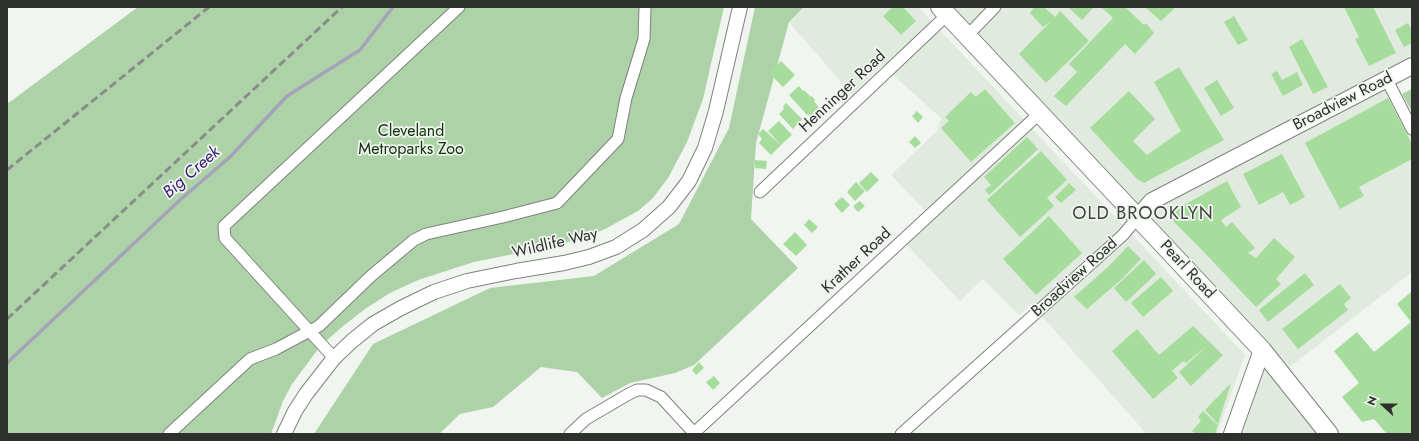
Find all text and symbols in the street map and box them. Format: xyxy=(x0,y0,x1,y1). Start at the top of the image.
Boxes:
street label: Henninger Road xyxy=(796,47,890,137)
street label: Broadview Road xyxy=(1290,69,1396,135)
park label: Cleveland Metroparks Zoo xyxy=(358,122,464,160)
water label: Big Creek xyxy=(159,143,225,203)
district label: OLD BROOKLYN xyxy=(1072,204,1214,226)
street label: Krather Road xyxy=(818,224,896,298)
street label: Wildlife Way xyxy=(510,225,600,263)
street label: Broadview Road xyxy=(1028,234,1122,322)
street label: Pearl Road xyxy=(1155,237,1219,303)
north arrow xyxy=(1363,385,1403,425)
text: N xyxy=(1363,394,1381,408)

